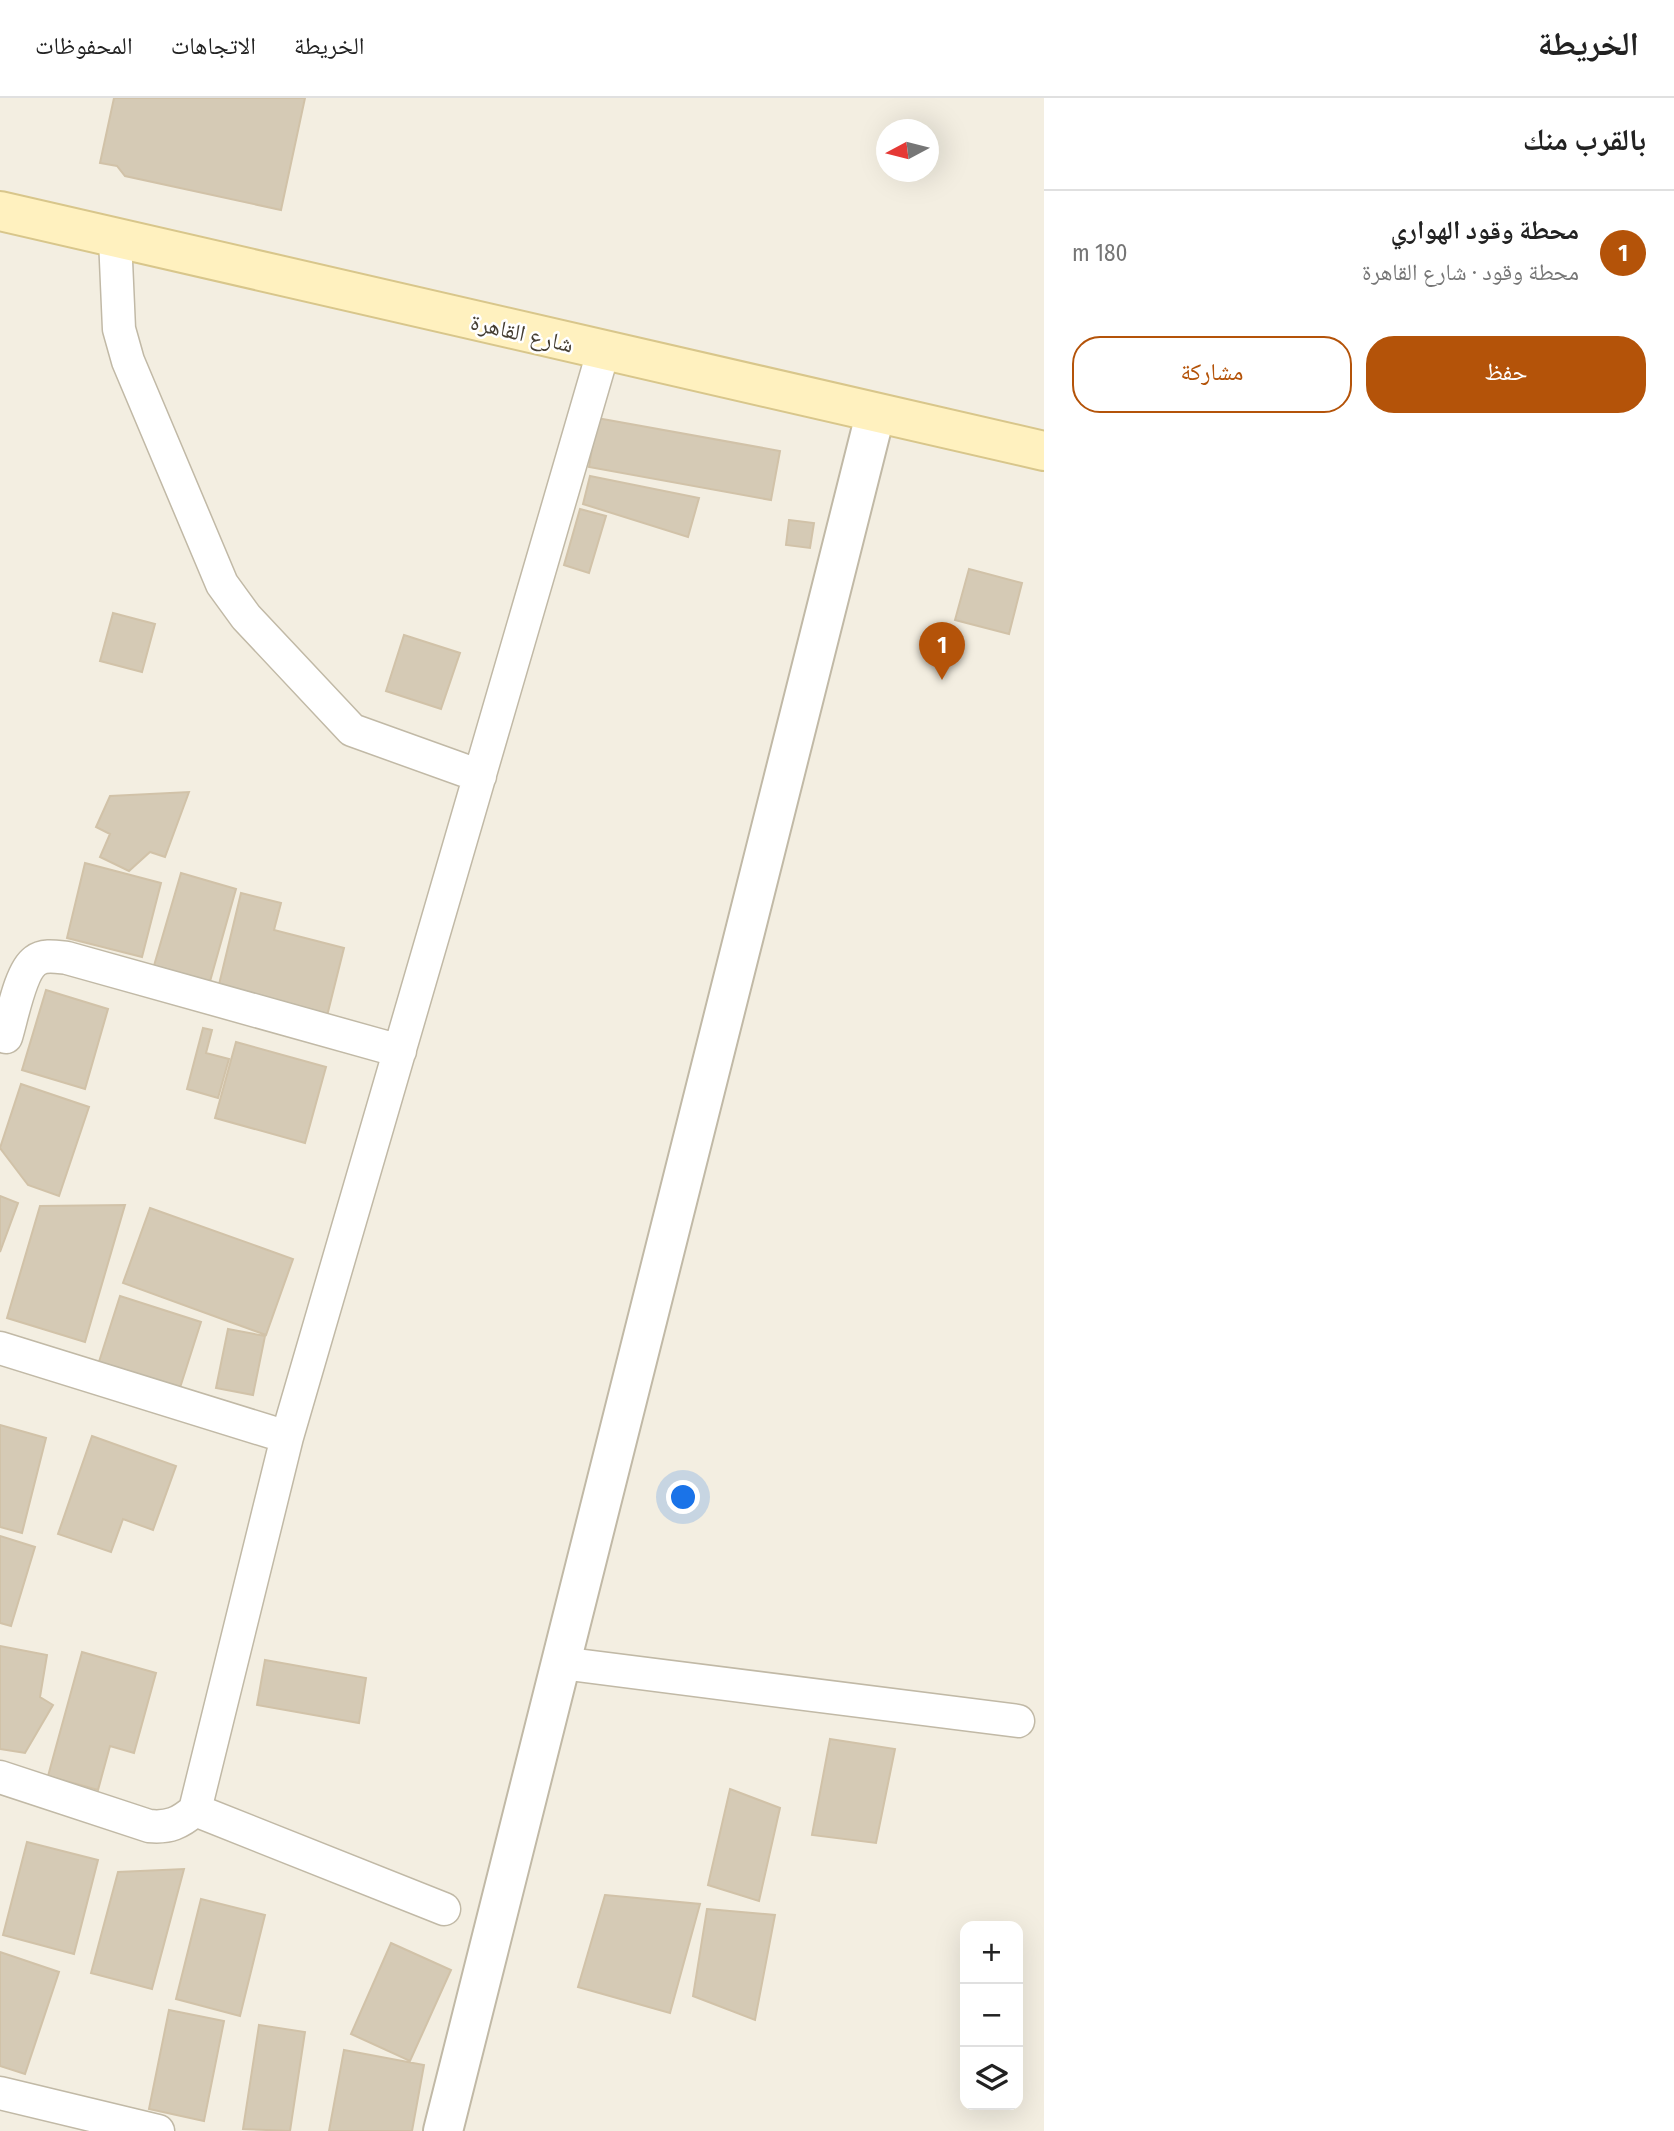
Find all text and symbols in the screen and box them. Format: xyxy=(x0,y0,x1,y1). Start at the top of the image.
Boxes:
text: الخريطة xyxy=(1538,24,1639,64)
text: المحفوظات xyxy=(35,32,133,60)
text: الاتجاهات xyxy=(171,32,256,60)
text: الخريطة xyxy=(294,32,365,60)
north arrow xyxy=(876,119,939,182)
text: بالقرب منك xyxy=(1523,122,1646,158)
text: محطة وقود الهواري xyxy=(1391,215,1579,246)
text: 180 m xyxy=(1072,239,1128,267)
text: 1 xyxy=(1618,239,1628,267)
text: محطة وقود · شارع القاهرة xyxy=(1362,258,1579,286)
street label: شارع القاهرة xyxy=(468,308,576,359)
button: مشاركة xyxy=(1072,336,1352,413)
button: حفظ xyxy=(1366,336,1646,413)
pin: 1 xyxy=(919,622,965,680)
your location xyxy=(666,1480,700,1514)
map controls xyxy=(960,1921,1023,2110)
button: + xyxy=(960,1921,1023,1984)
button: − xyxy=(960,1984,1023,2047)
button: layers xyxy=(960,2047,1023,2110)

